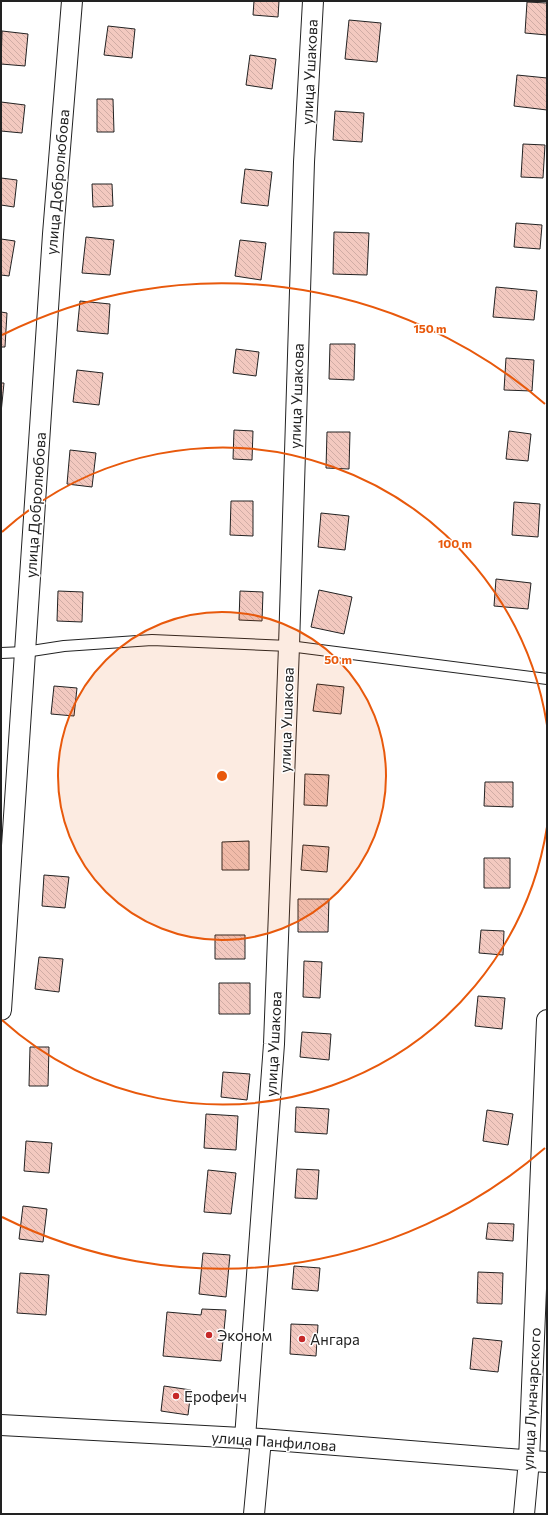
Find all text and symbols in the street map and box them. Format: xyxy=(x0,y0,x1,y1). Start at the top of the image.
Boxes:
street label: улица Ушакова xyxy=(297,19,321,125)
street label: улица Добролюбова xyxy=(42,108,72,256)
text: 150 m xyxy=(413,321,447,335)
street label: улица Ушакова xyxy=(285,343,307,449)
street label: улица Добролюбова xyxy=(21,432,49,578)
text: 100 m xyxy=(438,536,472,550)
text: 50 m xyxy=(324,652,352,666)
street label: улица Ушакова xyxy=(275,667,297,773)
centre of rings xyxy=(215,769,229,783)
street label: улица Ушакова xyxy=(261,991,285,1097)
place label: Эконом xyxy=(217,1326,272,1344)
street label: улица Луначарского xyxy=(518,1327,544,1471)
marker: Эконом xyxy=(204,1330,214,1340)
place label: Ангара xyxy=(310,1330,360,1348)
marker: Ангара xyxy=(297,1334,307,1344)
place label: Ерофеич xyxy=(184,1387,247,1405)
marker: Ерофеич xyxy=(171,1391,181,1401)
street label: улица Панфилова xyxy=(211,1428,337,1454)

